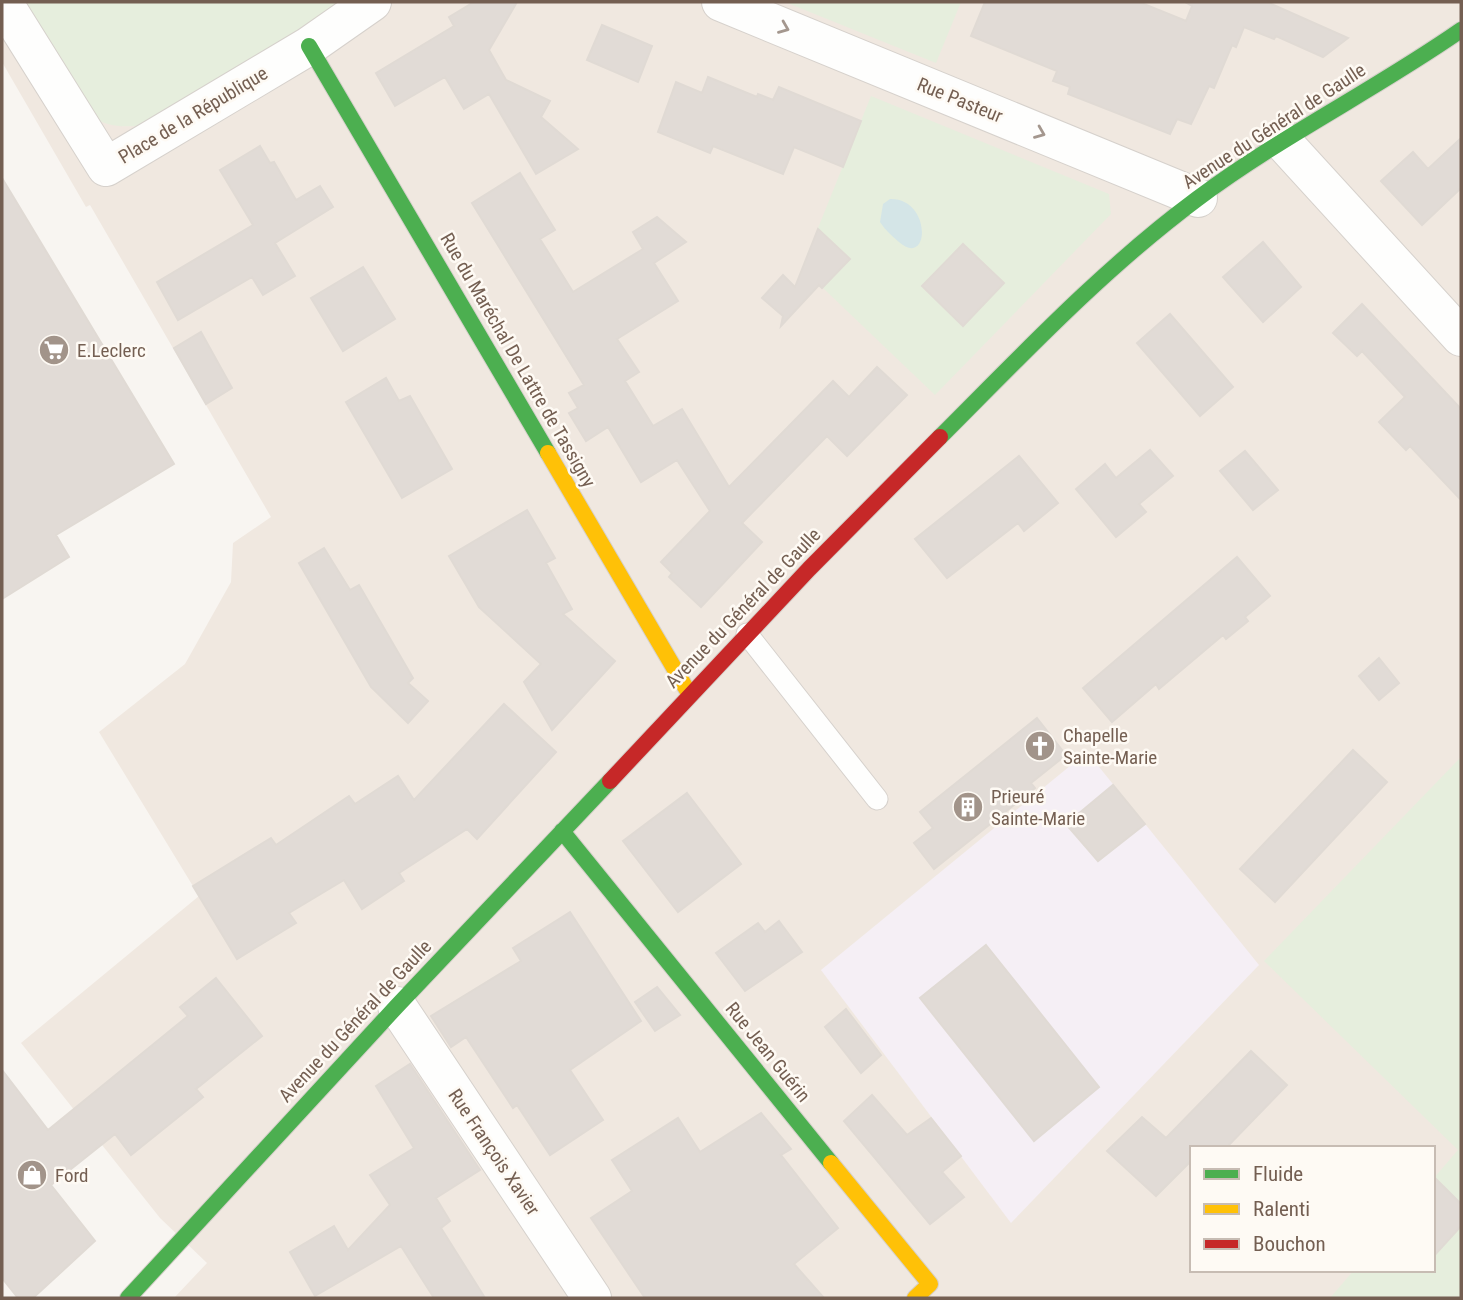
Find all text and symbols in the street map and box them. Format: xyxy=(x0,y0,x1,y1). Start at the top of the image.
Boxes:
one-way arrow xyxy=(778,19,790,33)
street label: Avenue du Général de Gaulle xyxy=(1178,58,1370,194)
street label: Place de la République xyxy=(114,61,272,169)
street label: Rue Pasteur xyxy=(914,72,1006,128)
one-way arrow xyxy=(1033,125,1045,139)
street label: Rue du Maréchal De Lattre de Tassigny xyxy=(436,229,601,491)
supermarket icon: E.Leclerc xyxy=(37,333,71,367)
place label: E.Leclerc xyxy=(77,339,146,362)
street label: Avenue du Général de Gaulle xyxy=(661,523,825,693)
place label: Chapelle Sainte-Marie xyxy=(1063,724,1157,769)
church icon: Chapelle Sainte-Marie xyxy=(1023,729,1057,763)
place label: Prieuré Sainte-Marie xyxy=(991,785,1085,830)
building icon: Prieuré Sainte-Marie xyxy=(951,790,985,824)
street label: Avenue du Général de Gaulle xyxy=(274,935,436,1107)
street label: Rue Jean Guérin xyxy=(721,997,815,1107)
street label: Rue François Xavier xyxy=(443,1084,545,1220)
legend xyxy=(1190,1146,1435,1272)
shop icon: Ford xyxy=(15,1158,49,1192)
text: Fluide xyxy=(1253,1162,1303,1186)
place label: Ford xyxy=(55,1164,89,1187)
text: Ralenti xyxy=(1253,1197,1310,1221)
text: Bouchon xyxy=(1253,1232,1326,1256)

